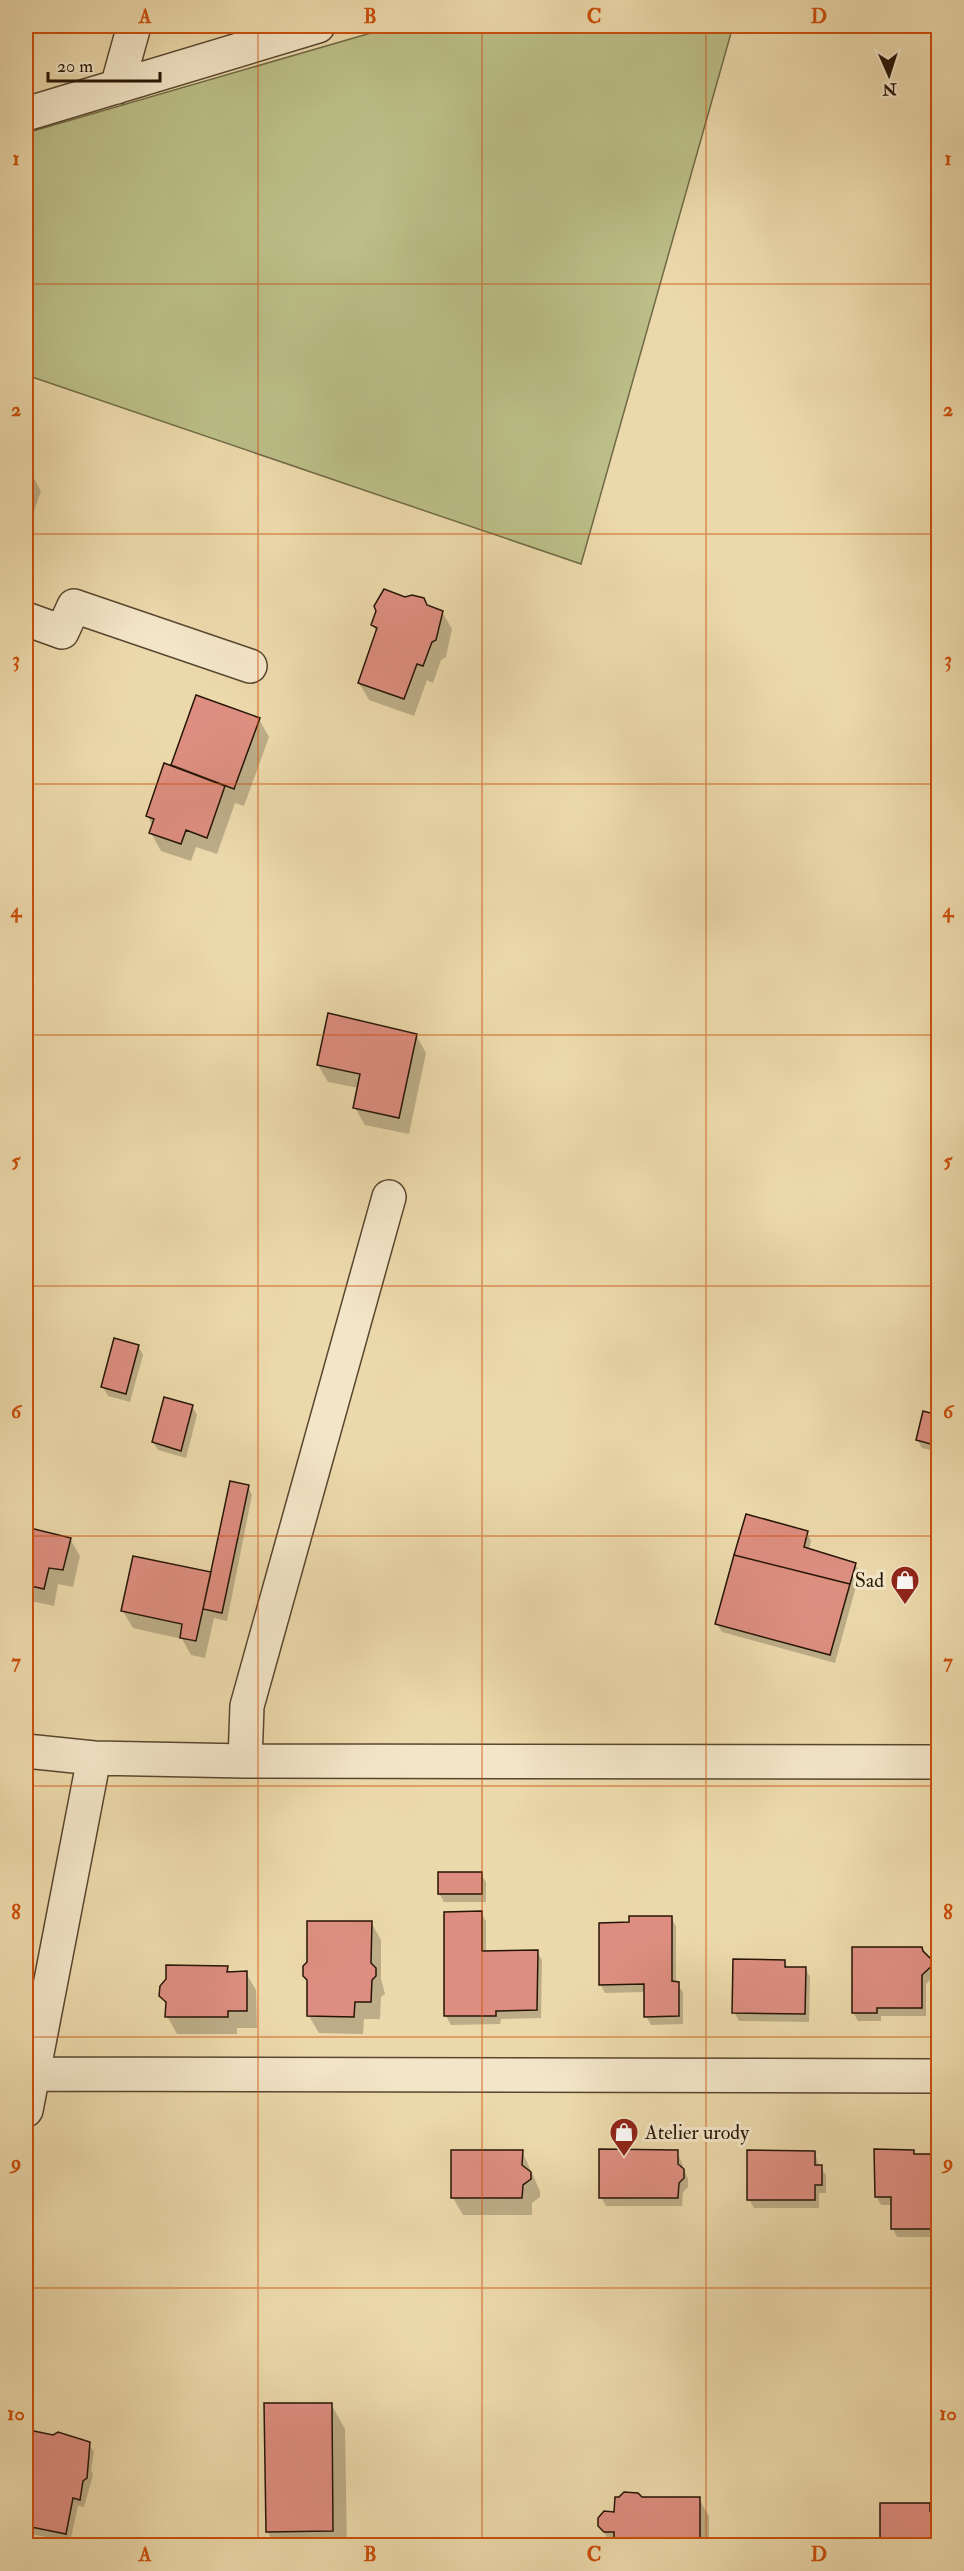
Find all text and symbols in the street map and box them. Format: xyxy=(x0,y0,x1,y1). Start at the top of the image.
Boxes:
text: A xyxy=(138,4,152,29)
text: B xyxy=(363,4,377,29)
text: C xyxy=(587,4,601,29)
text: D xyxy=(811,4,827,29)
scale bar xyxy=(48,45,160,83)
north arrow xyxy=(859,45,919,105)
text: 20 m xyxy=(57,55,93,78)
text: N xyxy=(881,79,898,99)
text: 1 xyxy=(12,146,20,171)
text: 1 xyxy=(944,146,952,171)
text: 2 xyxy=(11,397,21,422)
text: 2 xyxy=(943,397,953,422)
text: 3 xyxy=(12,647,20,672)
text: 3 xyxy=(944,647,952,672)
text: 4 xyxy=(10,898,23,923)
text: 4 xyxy=(942,898,955,923)
text: 5 xyxy=(12,1148,22,1173)
text: 5 xyxy=(944,1148,954,1173)
text: 6 xyxy=(11,1399,23,1424)
text: 6 xyxy=(943,1399,955,1424)
shop icon: Sad xyxy=(889,1564,921,1606)
place label: Sad xyxy=(855,1568,884,1593)
text: 7 xyxy=(11,1649,21,1674)
text: 7 xyxy=(943,1649,953,1674)
text: 8 xyxy=(11,1900,21,1925)
text: 8 xyxy=(943,1900,953,1925)
shop icon: Atelier urody xyxy=(608,2116,640,2158)
place label: Atelier urody xyxy=(644,2120,750,2145)
text: 9 xyxy=(9,2150,21,2175)
text: 9 xyxy=(941,2150,953,2175)
text: 10 xyxy=(7,2401,25,2426)
text: 10 xyxy=(939,2401,957,2426)
text: A xyxy=(138,2542,152,2567)
text: B xyxy=(363,2542,377,2567)
text: C xyxy=(587,2542,601,2567)
text: D xyxy=(811,2542,827,2567)

